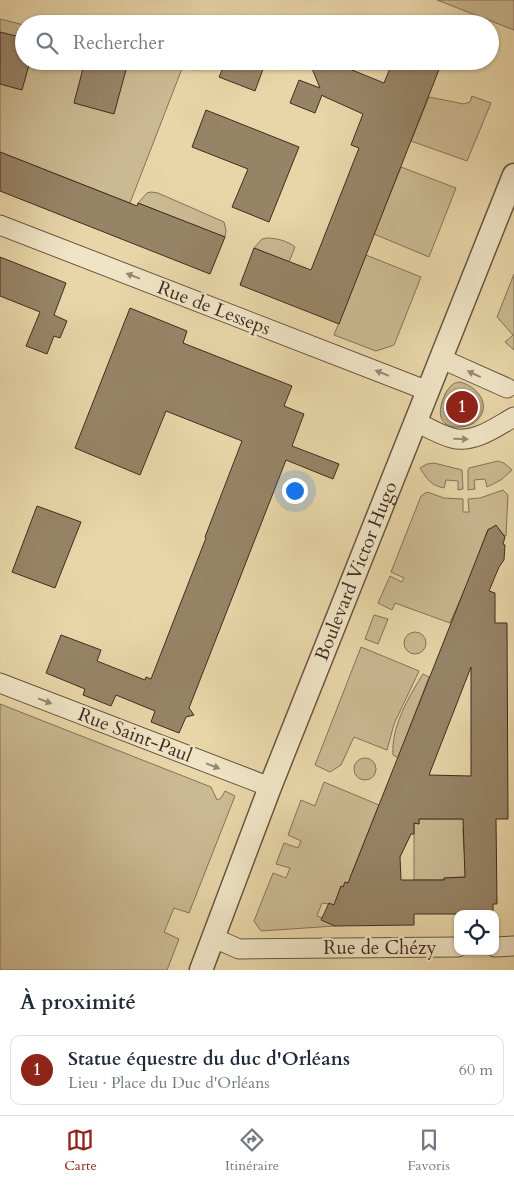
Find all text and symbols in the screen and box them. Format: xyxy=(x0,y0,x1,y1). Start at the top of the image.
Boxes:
search box xyxy=(15,15,499,70)
icon: search xyxy=(33,29,61,57)
text: Rechercher xyxy=(73,30,164,56)
one-way arrow xyxy=(125,272,140,280)
street label: Rue de Lesseps xyxy=(154,275,274,341)
one-way arrow xyxy=(375,369,390,376)
one-way arrow xyxy=(467,370,481,378)
pin: 1 xyxy=(446,388,478,426)
one-way arrow xyxy=(453,435,469,443)
your location xyxy=(282,478,308,504)
street label: Boulevard Victor Hugo xyxy=(309,478,403,665)
one-way arrow xyxy=(38,698,53,705)
street label: Rue Saint-Paul xyxy=(74,701,196,769)
one-way arrow xyxy=(206,763,221,770)
map controls xyxy=(454,910,499,955)
button: locate xyxy=(454,910,499,955)
street label: Rue de Chézy xyxy=(323,935,437,961)
text: À proximité xyxy=(20,988,136,1017)
text: Statue équestre du duc d'Orléans xyxy=(68,1046,350,1072)
text: 1 xyxy=(33,1059,41,1081)
text: 60 m xyxy=(459,1059,493,1081)
text: Lieu · Place du Duc d'Orléans xyxy=(68,1072,270,1094)
tab: Carte xyxy=(64,1126,97,1175)
tab: Itinéraire xyxy=(225,1126,279,1175)
tab: Favoris xyxy=(407,1126,450,1175)

